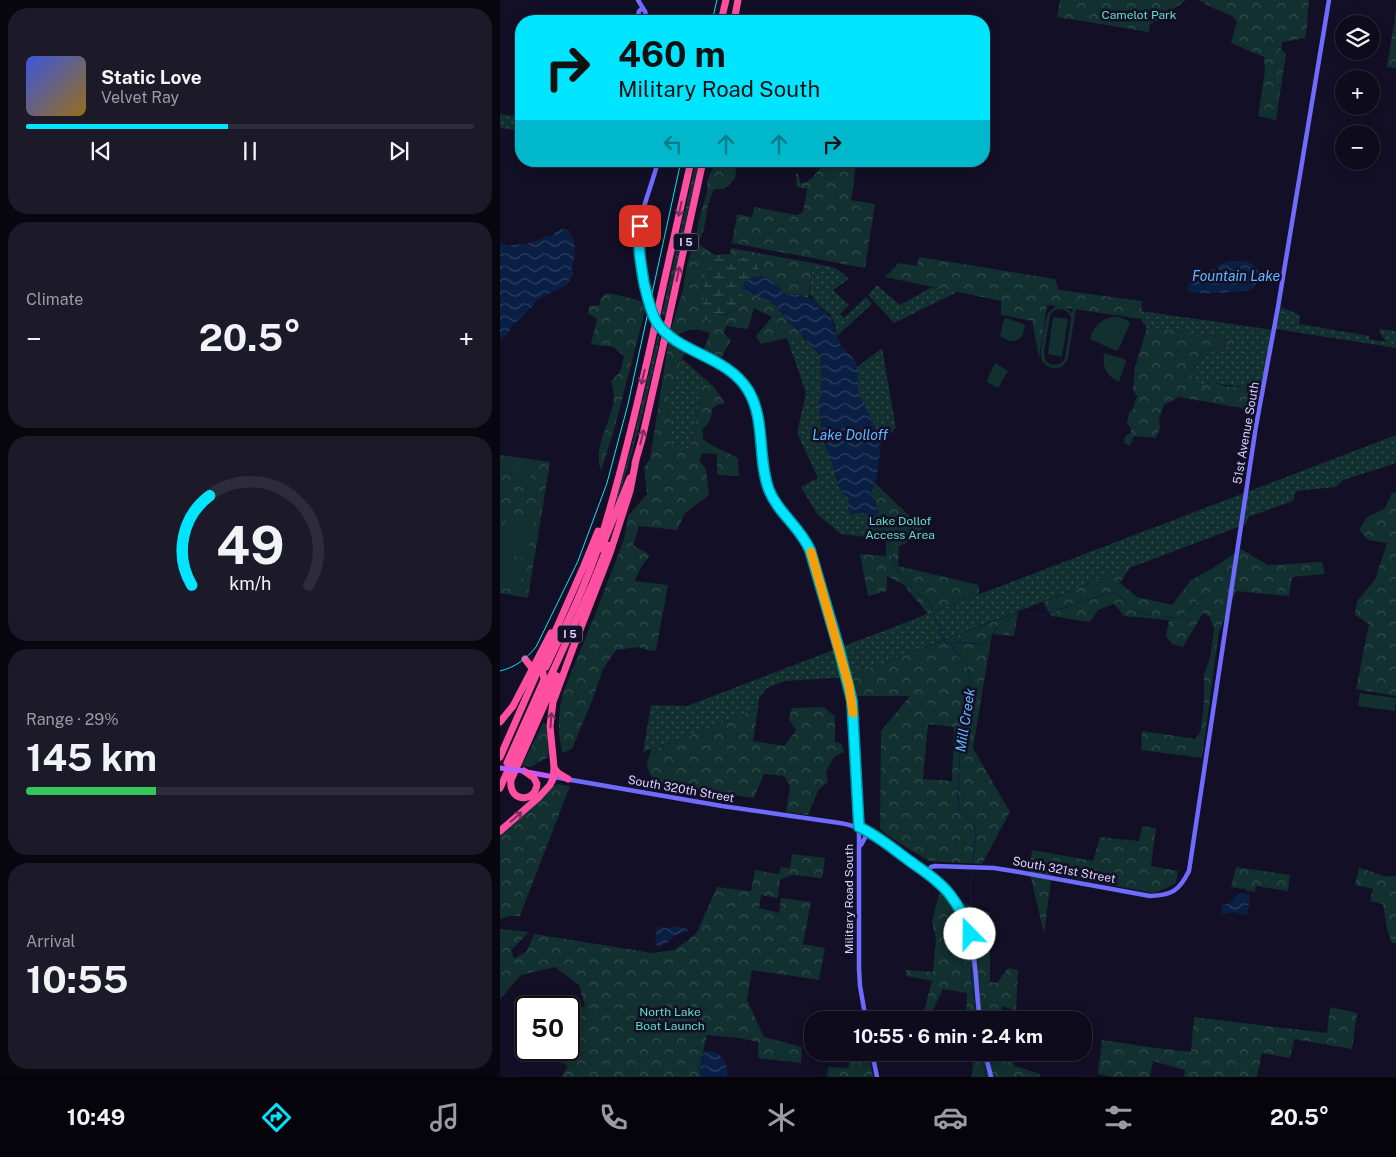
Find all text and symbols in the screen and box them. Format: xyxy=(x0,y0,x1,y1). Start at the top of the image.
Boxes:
park label: Camelot Park xyxy=(1101,8,1177,22)
map controls xyxy=(1335,15,1380,170)
button: layers xyxy=(1335,15,1380,60)
text: 460 m xyxy=(618,34,726,75)
icon: right xyxy=(535,35,600,100)
text: Static Love xyxy=(101,66,202,88)
button: + xyxy=(1335,70,1380,115)
text: Military Road South xyxy=(618,76,820,102)
text: Velvet Ray xyxy=(101,88,179,107)
button: − xyxy=(1335,125,1380,170)
icon: left xyxy=(659,130,687,158)
icon: ahead xyxy=(712,130,740,158)
icon: ahead xyxy=(765,130,793,158)
icon: right xyxy=(818,130,846,158)
icon: previous xyxy=(87,137,115,165)
icon: pause xyxy=(236,137,264,165)
icon: next xyxy=(385,137,413,165)
one-way arrow xyxy=(675,200,684,216)
pin xyxy=(619,205,661,247)
icon: arrive xyxy=(626,212,654,240)
road number: I 5 xyxy=(674,233,698,250)
one-way arrow xyxy=(674,267,684,283)
water label: Fountain Lake xyxy=(1192,268,1280,284)
text: Climate xyxy=(26,290,83,309)
text: 20.5° xyxy=(199,315,301,360)
text: − xyxy=(26,322,42,355)
text: + xyxy=(458,322,474,355)
one-way arrow xyxy=(638,369,647,385)
street label: 51st Avenue South xyxy=(1230,381,1262,485)
water label: Lake Dolloff xyxy=(812,427,888,443)
one-way arrow xyxy=(638,430,647,446)
park label: Lake Dollof Access Area xyxy=(865,514,935,542)
text: 49 xyxy=(216,515,284,576)
text: km/h xyxy=(229,573,271,594)
road number: I 5 xyxy=(558,626,582,642)
water label: Mill Creek xyxy=(952,687,978,753)
text: Range · 29% xyxy=(26,710,119,729)
one-way arrow xyxy=(546,713,555,729)
text: 145 km xyxy=(26,735,157,780)
street label: South 320th Street xyxy=(627,773,736,805)
one-way arrow xyxy=(510,811,523,822)
street label: Military Road South xyxy=(842,844,856,954)
street label: South 321st Street xyxy=(1011,854,1117,886)
position arrow xyxy=(943,907,995,959)
text: Arrival xyxy=(26,932,75,951)
text: 10:55 xyxy=(26,957,128,1002)
speed limit sign: 50 xyxy=(515,996,580,1061)
park label: North Lake Boat Launch xyxy=(635,1005,705,1033)
text: 10:55 · 6 min · 2.4 km xyxy=(853,1025,1043,1047)
icon: directions xyxy=(259,1100,294,1135)
icon: music xyxy=(427,1100,462,1135)
icon: phone xyxy=(596,1100,631,1135)
icon: climate xyxy=(764,1100,799,1135)
icon: car xyxy=(933,1100,968,1135)
icon: filters xyxy=(1101,1100,1136,1135)
text: 10:49 xyxy=(67,1104,125,1130)
text: 20.5° xyxy=(1270,1104,1329,1130)

